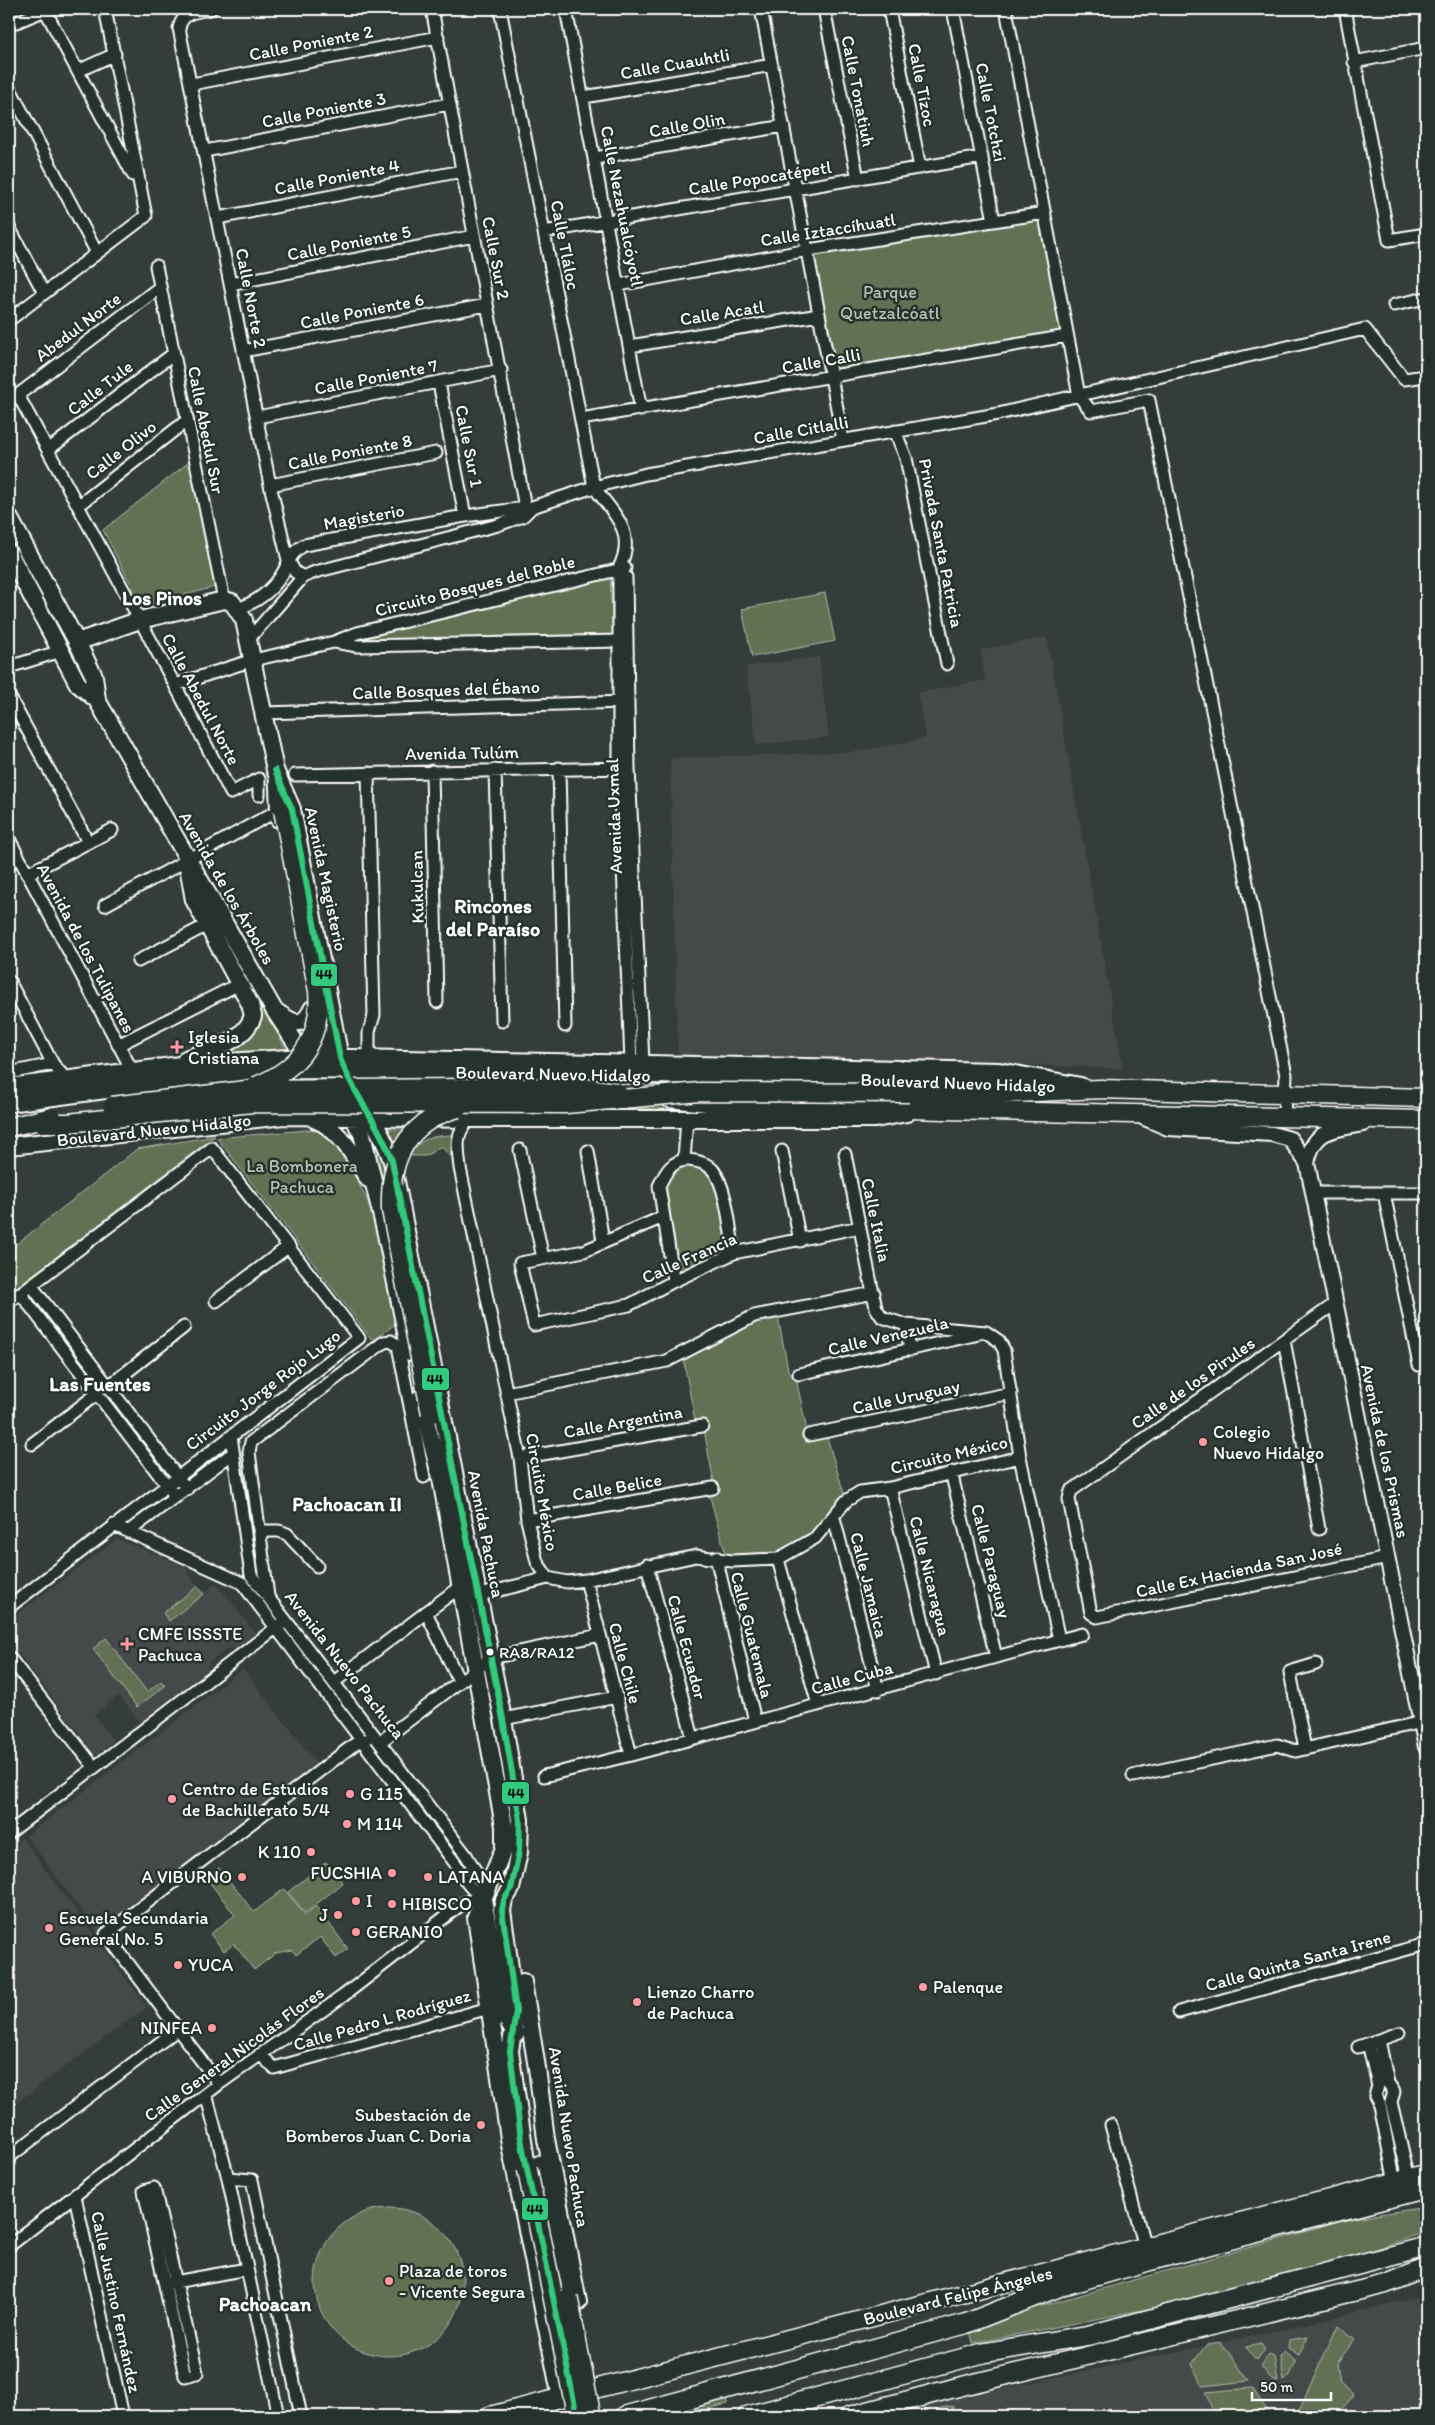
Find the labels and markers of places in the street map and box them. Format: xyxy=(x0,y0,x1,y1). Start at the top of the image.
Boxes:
place label: Iglesia Cristiana xyxy=(188,1026,260,1069)
marker: Iglesia Cristiana xyxy=(170,1040,184,1054)
place label: Colegio Nuevo Hidalgo xyxy=(1213,1421,1324,1464)
marker: Colegio Nuevo Hidalgo xyxy=(1197,1436,1209,1448)
place label: CMFE ISSSTE Pachuca xyxy=(138,1623,242,1666)
marker: CMFE ISSSTE Pachuca xyxy=(120,1637,134,1651)
place label: RA8/RA12 xyxy=(499,1642,575,1662)
marker: RA8/RA12 xyxy=(485,1647,495,1657)
place label: Centro de Estudios de Bachillerato 5/4 xyxy=(182,1778,330,1821)
place label: G 115 xyxy=(360,1783,403,1805)
marker: G 115 xyxy=(344,1788,356,1800)
marker: Centro de Estudios de Bachillerato 5/4 xyxy=(166,1793,178,1805)
place label: M 114 xyxy=(357,1813,403,1835)
marker: M 114 xyxy=(341,1818,353,1830)
place label: K 110 xyxy=(258,1841,301,1863)
marker: K 110 xyxy=(305,1846,317,1858)
place label: FUCSHIA xyxy=(310,1862,382,1884)
place label: A VIBURNO xyxy=(142,1866,232,1888)
place label: LATANA xyxy=(438,1866,504,1888)
marker: FUCSHIA xyxy=(386,1867,398,1879)
marker: A VIBURNO xyxy=(236,1871,248,1883)
marker: LATANA xyxy=(422,1871,434,1883)
place label: I xyxy=(366,1890,373,1912)
place label: HIBISCO xyxy=(402,1893,472,1915)
marker: I xyxy=(350,1895,362,1907)
marker: HIBISCO xyxy=(386,1898,398,1910)
place label: J xyxy=(319,1904,328,1926)
place label: Escuela Secundaria General No. 5 xyxy=(59,1907,209,1950)
marker: J xyxy=(332,1909,344,1921)
place label: GERANIO xyxy=(366,1921,443,1943)
marker: Escuela Secundaria General No. 5 xyxy=(43,1922,55,1934)
marker: GERANIO xyxy=(350,1926,362,1938)
place label: YUCA xyxy=(188,1954,234,1976)
marker: YUCA xyxy=(172,1959,184,1971)
place label: Palenque xyxy=(933,1976,1003,1998)
place label: Lienzo Charro de Pachuca xyxy=(647,1981,754,2024)
marker: Palenque xyxy=(917,1981,929,1993)
marker: Lienzo Charro de Pachuca xyxy=(631,1996,643,2008)
place label: NINFEA xyxy=(140,2017,202,2039)
marker: NINFEA xyxy=(206,2022,218,2034)
place label: Subestación de Bomberos Juan C. Doria xyxy=(285,2104,472,2147)
marker: Subestación de Bomberos Juan C. Doria xyxy=(475,2119,487,2131)
place label: Plaza de toros - Vicente Segura xyxy=(399,2260,526,2303)
marker: Plaza de toros - Vicente Segura xyxy=(383,2275,395,2287)

